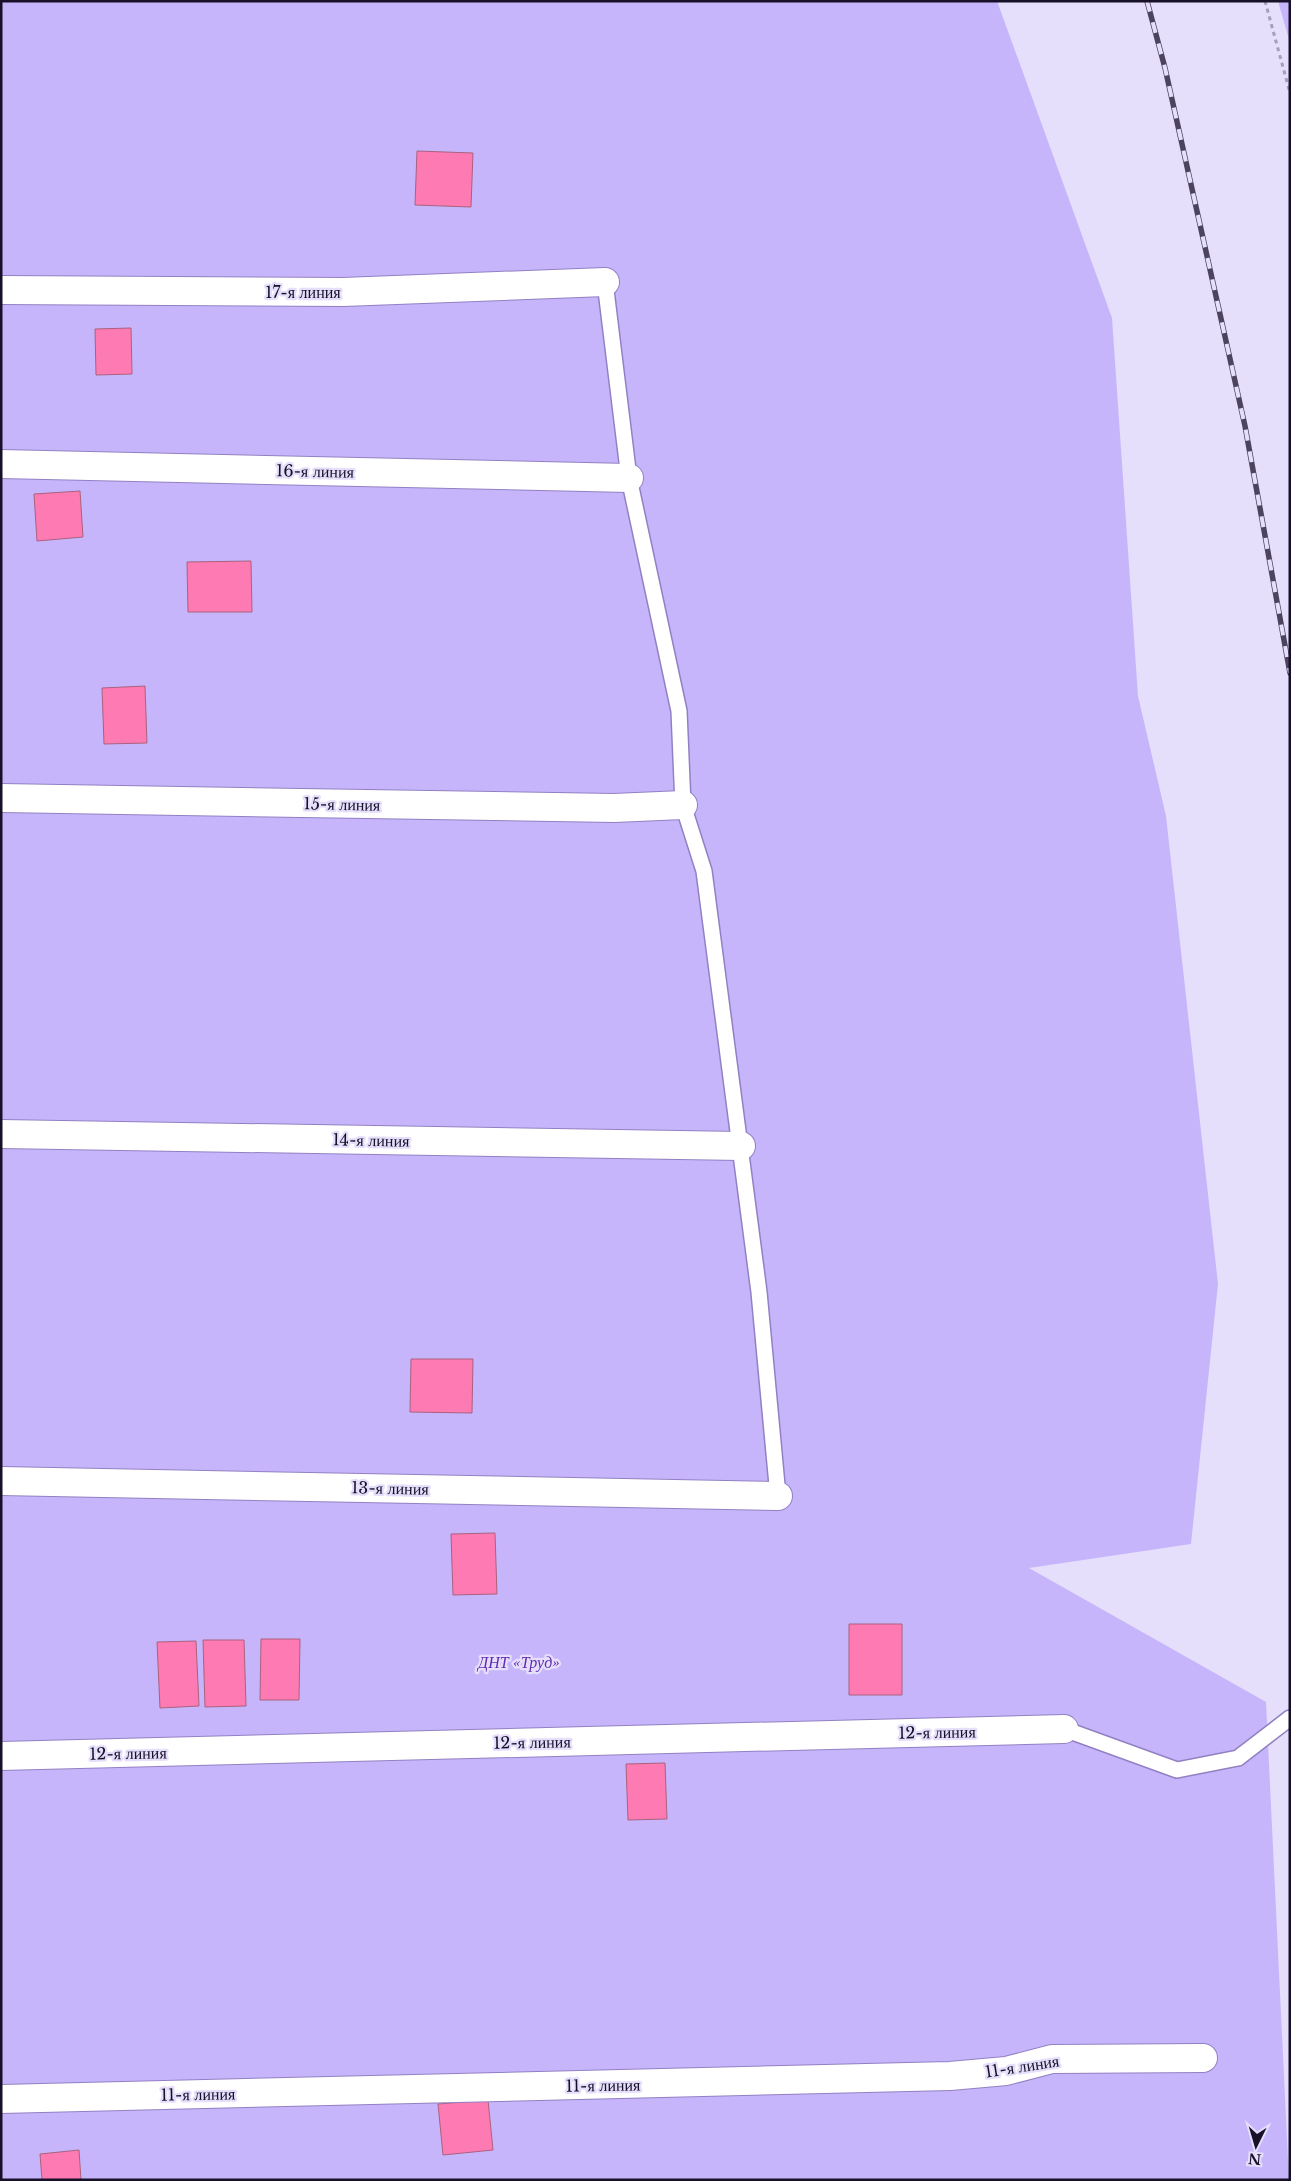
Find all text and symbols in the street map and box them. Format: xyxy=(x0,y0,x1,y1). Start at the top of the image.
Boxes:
street label: 17-я линия xyxy=(265,282,341,302)
street label: 16-я линия xyxy=(276,460,355,482)
street label: 15-я линия xyxy=(304,793,381,815)
street label: 14-я линия xyxy=(332,1129,410,1151)
street label: 13-я линия xyxy=(351,1477,429,1499)
park label: ДНТ «Труд» xyxy=(476,1652,560,1672)
street label: 12-я линия xyxy=(898,1721,976,1743)
street label: 12-я линия xyxy=(493,1731,571,1753)
street label: 12-я линия xyxy=(89,1742,167,1764)
street label: 11-я линия xyxy=(984,2050,1061,2082)
street label: 11-я линия xyxy=(565,2074,641,2096)
street label: 11-я линия xyxy=(160,2083,236,2105)
north arrow xyxy=(1231,2121,1281,2171)
text: N xyxy=(1248,2149,1262,2168)

